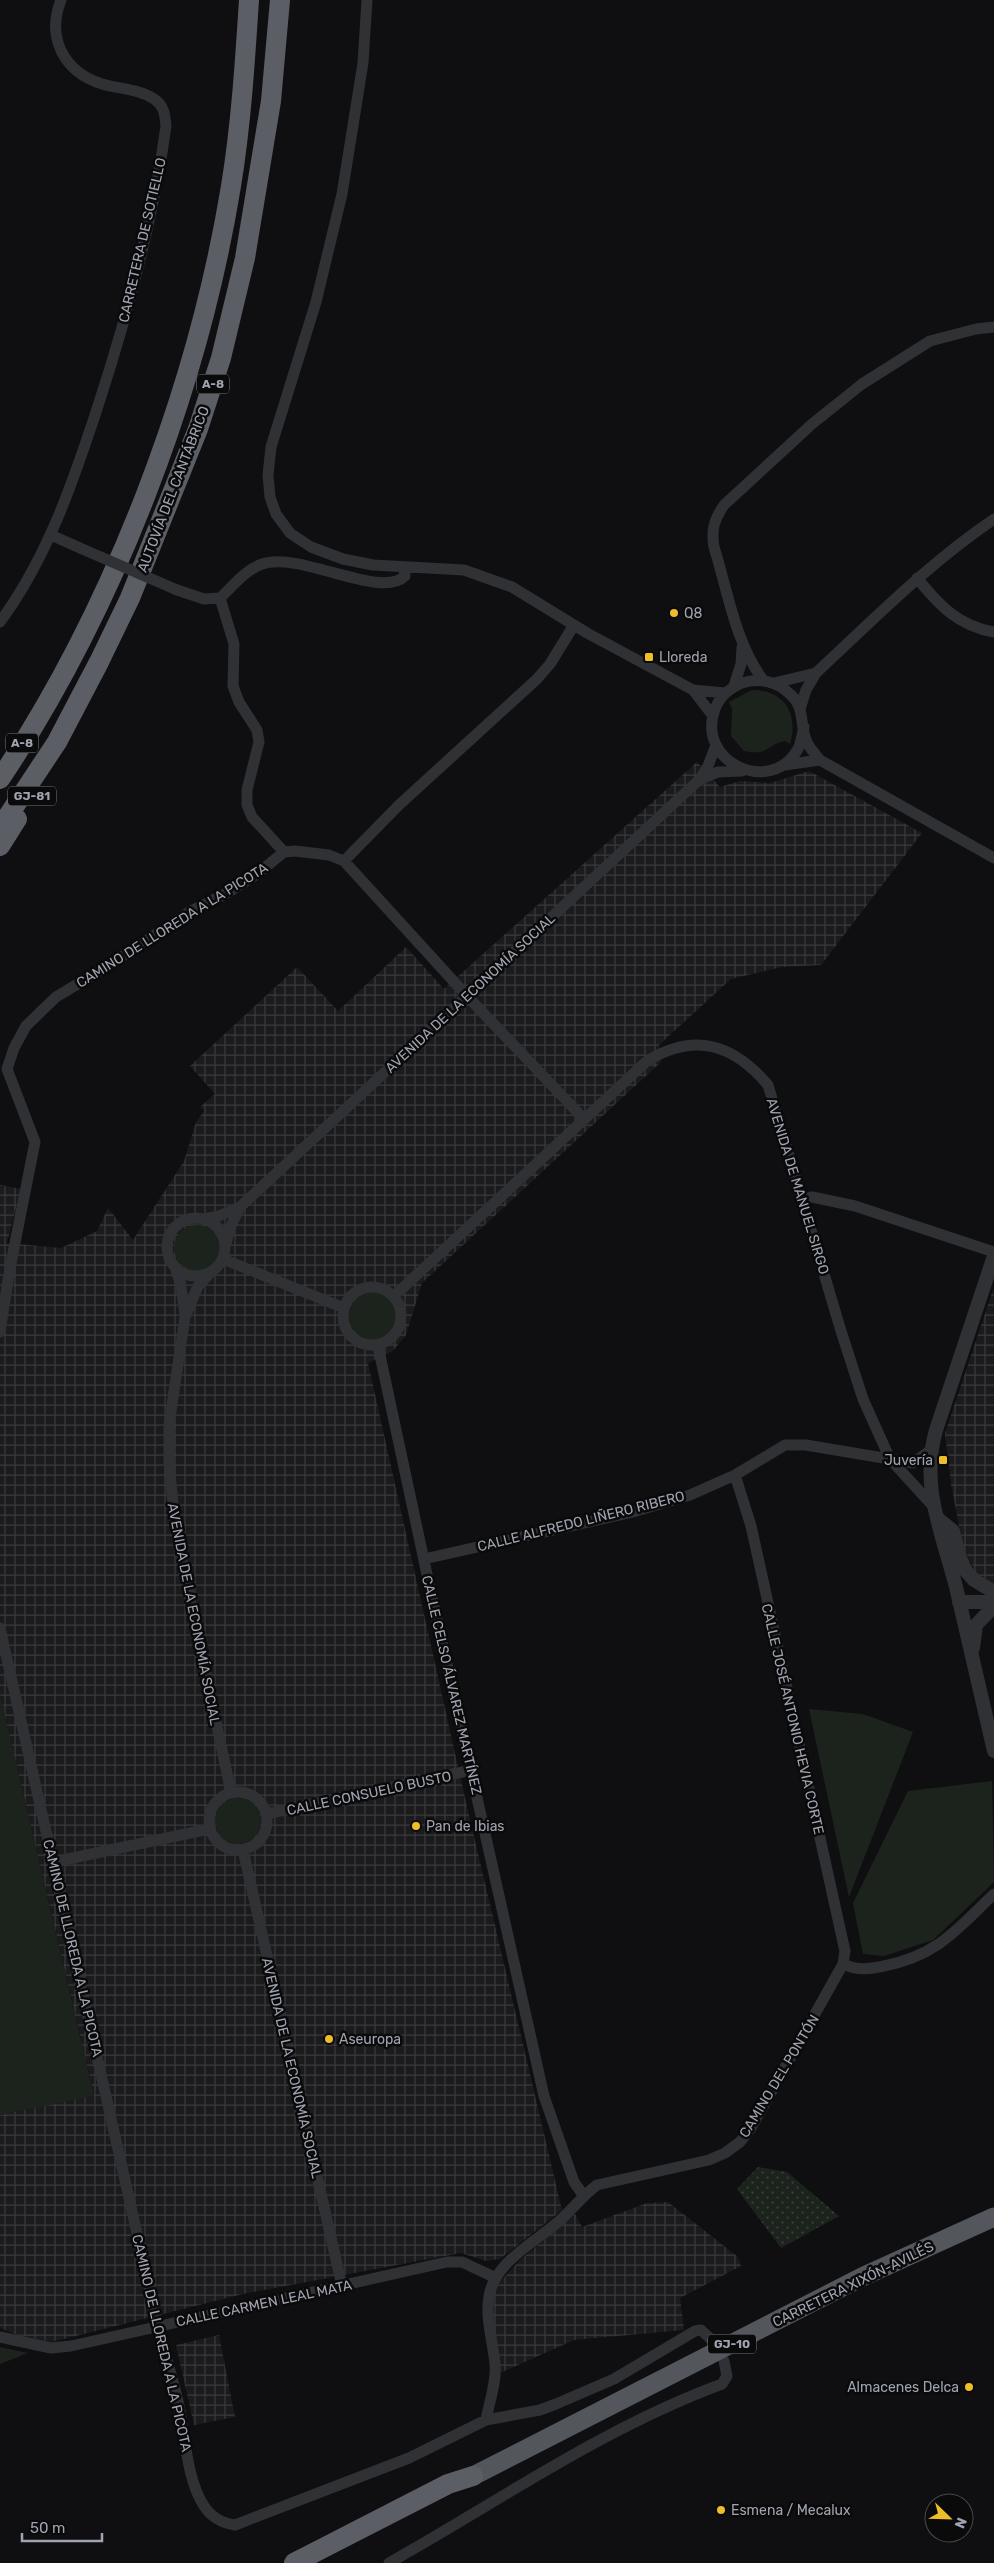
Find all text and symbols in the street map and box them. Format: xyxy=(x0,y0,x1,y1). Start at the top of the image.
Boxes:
street label: CARRETERA DE SOTIELLO xyxy=(115,156,170,324)
road number: A-8 xyxy=(197,374,229,394)
street label: AUTOVÍA DEL CANTÁBRICO xyxy=(133,403,213,575)
place label: Q8 xyxy=(684,605,702,622)
marker: Q8 xyxy=(668,607,680,619)
place label: Lloreda xyxy=(659,649,707,666)
marker: Lloreda xyxy=(643,651,655,663)
road number: A-8 xyxy=(6,734,38,752)
road number: GJ-81 xyxy=(8,786,56,806)
street label: CAMINO DE LLOREDA A LA PICOTA xyxy=(73,859,272,992)
street label: AVENIDA DE LA ECONOMÍA SOCIAL xyxy=(381,909,559,1077)
street label: AVENIDA DE MANUEL SIRGO xyxy=(763,1096,832,1276)
place label: Juvería xyxy=(884,1452,933,1469)
marker: Juvería xyxy=(937,1454,949,1466)
street label: CALLE ALFREDO LIÑERO RIBERO xyxy=(475,1487,687,1555)
street label: AVENIDA DE LA ECONOMÍA SOCIAL xyxy=(164,1501,224,1727)
street label: CALLE CELSO ÁLVAREZ MARTÍNEZ xyxy=(418,1574,486,1796)
street label: CALLE JOSÉ ANTONIO HEVIA CORTE xyxy=(758,1602,828,1836)
street label: CALLE CONSUELO BUSTO xyxy=(285,1768,453,1819)
place label: Pan de Ibias xyxy=(426,1818,505,1835)
marker: Pan de Ibias xyxy=(410,1820,422,1832)
street label: CAMINO DE LLOREDA A LA PICOTA xyxy=(39,1838,106,2059)
street label: AVENIDA DE LA ECONOMÍA SOCIAL xyxy=(258,1956,326,2180)
street label: CAMINO DEL PONTÓN xyxy=(735,2011,823,2141)
place label: Aseuropa xyxy=(339,2031,401,2048)
marker: Aseuropa xyxy=(323,2033,335,2045)
street label: CAMINO DE LLOREDA A LA PICOTA xyxy=(128,2233,195,2454)
street label: CARRETERA XIXÓN-AVILÉS xyxy=(769,2237,937,2331)
street label: CALLE CARMEN LEAL MATA xyxy=(175,2276,354,2330)
road number: GJ-10 xyxy=(708,2334,756,2354)
place label: Almacenes Delca xyxy=(847,2379,959,2396)
marker: Almacenes Delca xyxy=(963,2381,975,2393)
north arrow xyxy=(924,2493,974,2543)
place label: Esmena / Mecalux xyxy=(731,2502,851,2519)
marker: Esmena / Mecalux xyxy=(715,2504,727,2516)
scale bar xyxy=(22,2510,102,2542)
text: N xyxy=(951,2515,970,2531)
text: 50 m xyxy=(30,2519,65,2537)

